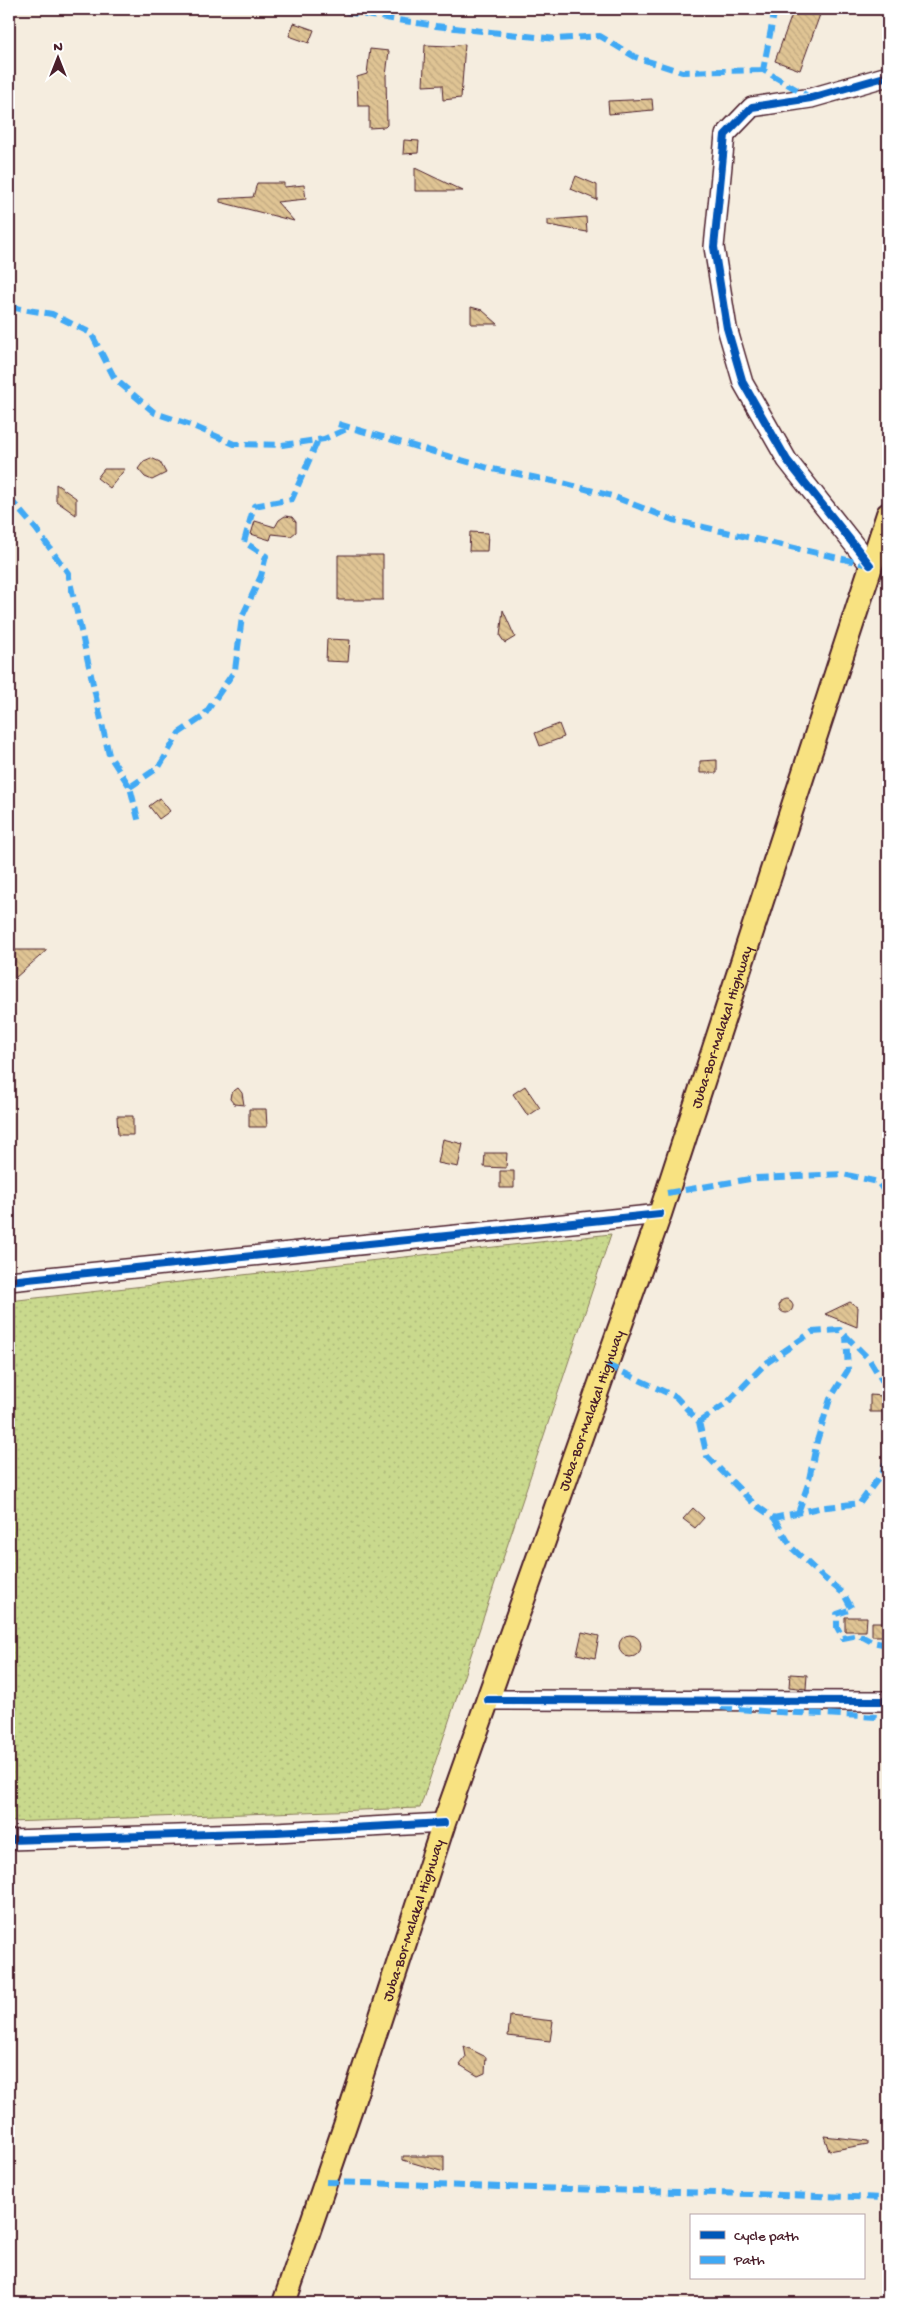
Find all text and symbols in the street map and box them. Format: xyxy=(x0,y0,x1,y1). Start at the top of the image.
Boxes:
north arrow xyxy=(32,32,82,82)
text: N xyxy=(53,39,63,56)
street label: Juba-Bor-Malakal Highway xyxy=(688,943,758,1111)
street label: Juba-Bor-Malakal Highway xyxy=(555,1327,629,1494)
street label: Juba-Bor-Malakal Highway xyxy=(379,1837,449,2004)
legend xyxy=(690,2214,864,2280)
text: Cycle path xyxy=(734,2228,799,2246)
text: Path xyxy=(733,2252,765,2270)

